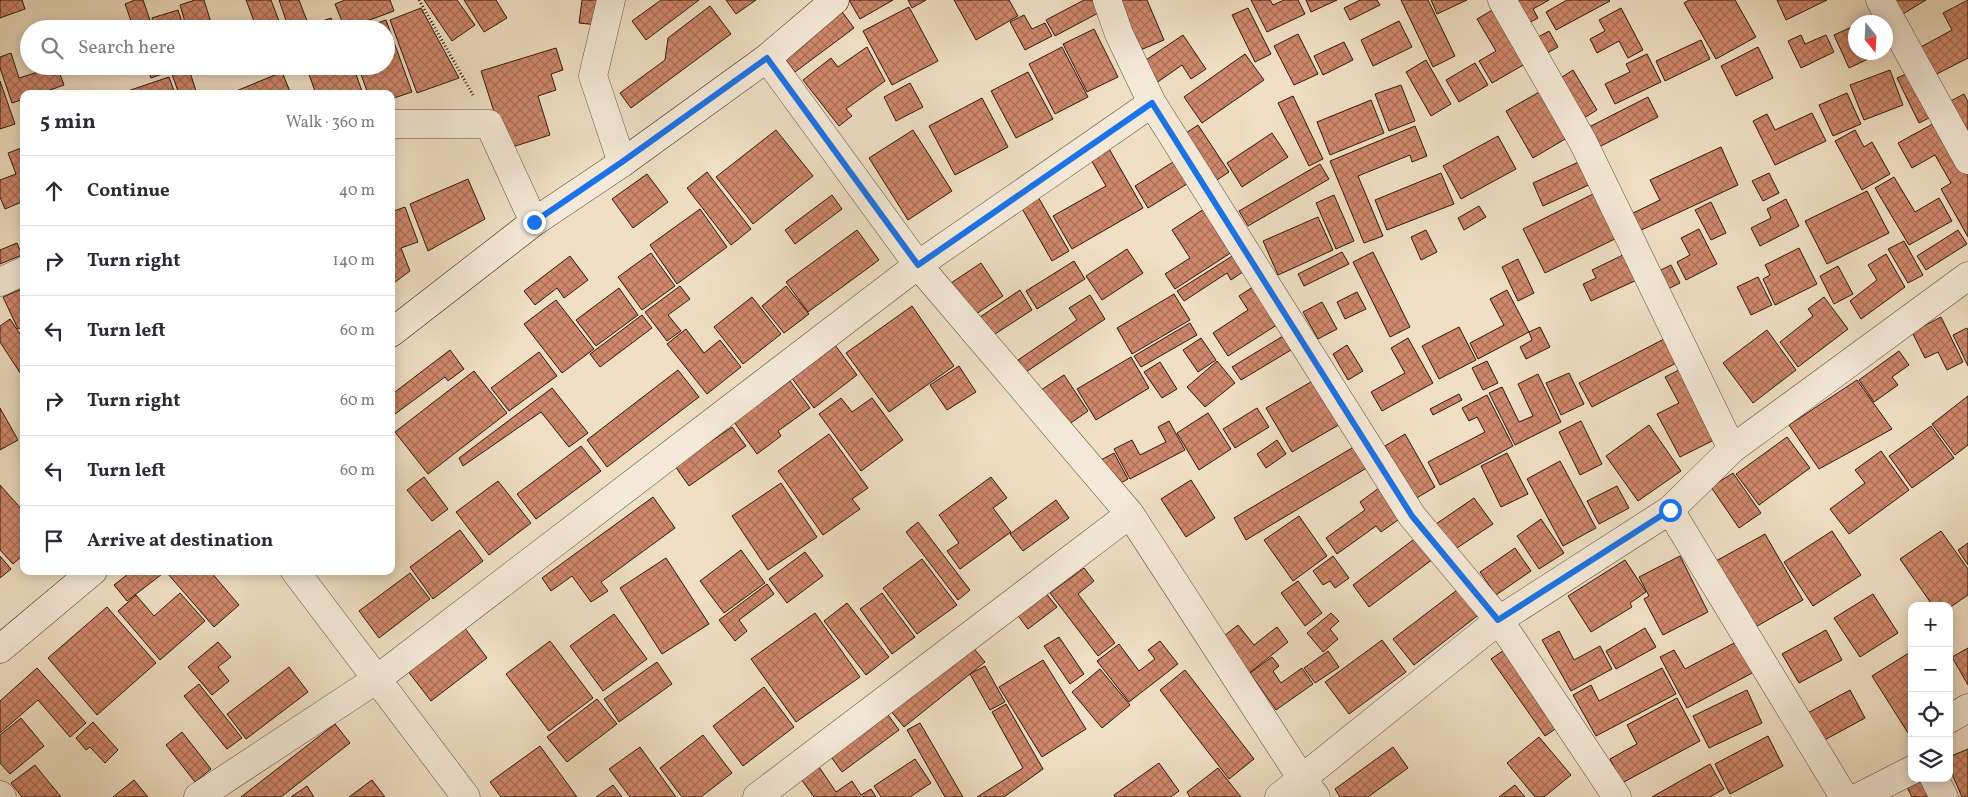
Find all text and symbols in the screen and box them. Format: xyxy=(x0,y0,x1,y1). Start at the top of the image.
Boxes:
north arrow xyxy=(1848,15,1893,60)
search box xyxy=(20,20,395,75)
icon: search xyxy=(38,34,66,62)
text: Search here xyxy=(78,35,175,61)
text: 5 min xyxy=(40,108,96,137)
text: Walk · 360 m xyxy=(286,112,375,134)
icon: ahead xyxy=(40,177,68,205)
text: Continue xyxy=(87,178,170,204)
text: 40 m xyxy=(339,180,375,202)
route end xyxy=(523,211,546,234)
icon: right xyxy=(40,247,68,275)
text: Turn right xyxy=(87,248,180,274)
text: 140 m xyxy=(333,250,375,272)
icon: left xyxy=(40,317,68,345)
text: Turn left xyxy=(87,318,166,344)
text: 60 m xyxy=(340,320,375,342)
icon: right xyxy=(40,387,68,415)
text: Turn right xyxy=(87,388,180,414)
text: 60 m xyxy=(340,390,375,412)
icon: left xyxy=(40,457,68,485)
text: Turn left xyxy=(87,458,166,484)
text: 60 m xyxy=(340,460,375,482)
route start xyxy=(1659,499,1682,522)
icon: arrive xyxy=(40,527,68,555)
text: Arrive at destination xyxy=(87,528,273,554)
map controls xyxy=(1908,602,1953,782)
button: + xyxy=(1908,602,1953,647)
button: − xyxy=(1908,647,1953,692)
button: locate xyxy=(1908,692,1953,737)
button: layers xyxy=(1908,737,1953,782)

